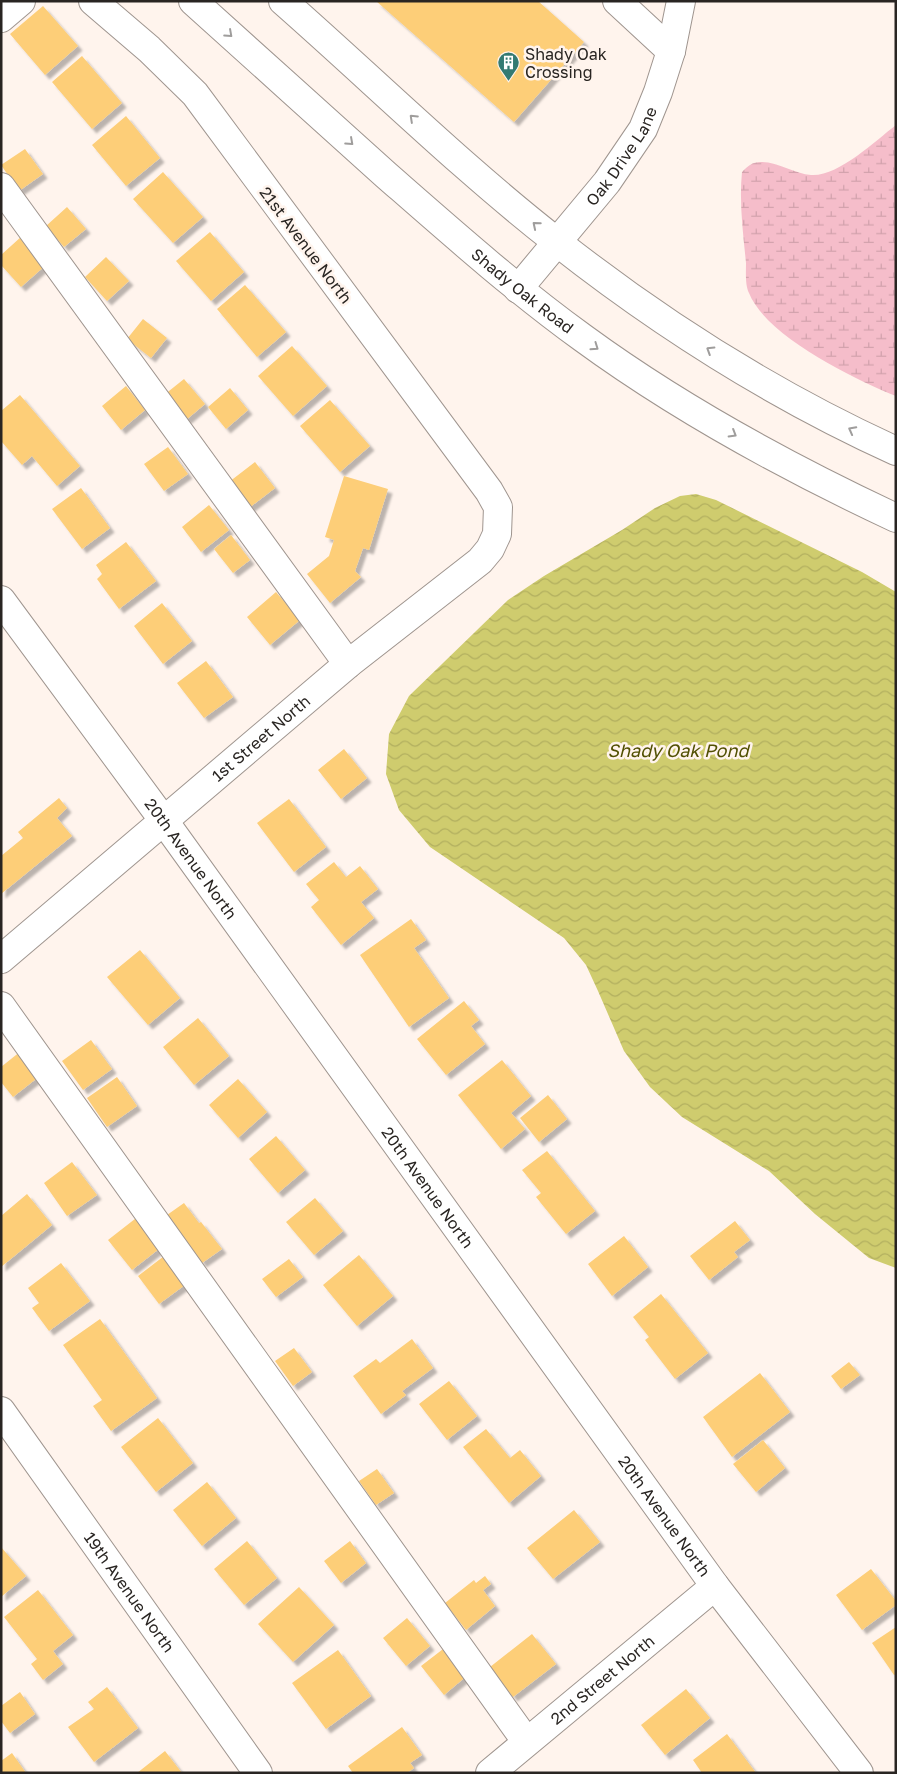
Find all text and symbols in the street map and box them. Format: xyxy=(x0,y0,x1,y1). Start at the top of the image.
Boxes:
one-way arrow xyxy=(223,28,232,37)
place label: Shady Oak Crossing xyxy=(525,44,607,82)
building icon: Shady Oak Crossing xyxy=(497,51,521,82)
street label: Oak Drive Lane xyxy=(582,104,661,210)
one-way arrow xyxy=(410,115,419,124)
one-way arrow xyxy=(345,136,354,145)
street label: 21st Avenue North xyxy=(256,183,356,307)
one-way arrow xyxy=(533,222,542,231)
street label: Shady Oak Road xyxy=(468,244,578,338)
one-way arrow xyxy=(590,341,599,350)
one-way arrow xyxy=(707,347,716,357)
one-way arrow xyxy=(848,426,857,436)
one-way arrow xyxy=(727,427,736,437)
street label: 1st Street North xyxy=(208,691,314,785)
water label: Shady Oak Pond xyxy=(607,739,750,761)
street label: 20th Avenue North xyxy=(141,794,241,923)
street label: 20th Avenue North xyxy=(377,1123,478,1252)
street label: 20th Avenue North xyxy=(614,1451,715,1580)
street label: 19th Avenue North xyxy=(80,1528,179,1656)
street label: 2nd Street North xyxy=(546,1631,658,1729)

